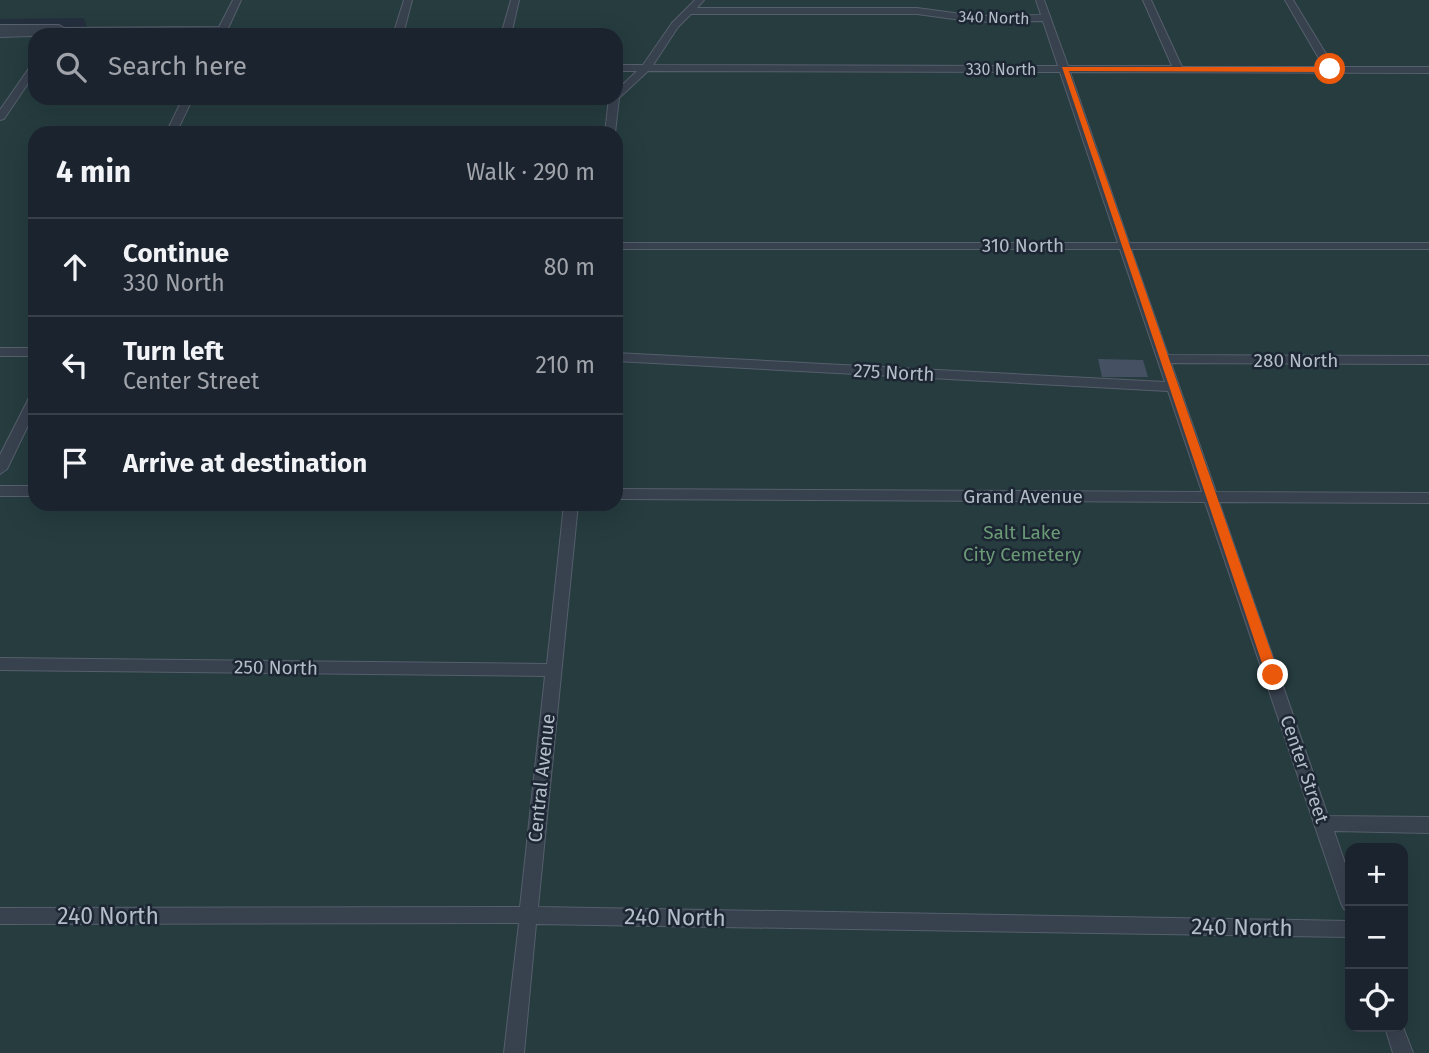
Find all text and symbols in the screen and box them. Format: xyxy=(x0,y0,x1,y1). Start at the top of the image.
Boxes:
street label: 340 North xyxy=(958,7,1030,28)
search box xyxy=(28,28,623,105)
icon: search xyxy=(52,48,90,86)
text: Search here xyxy=(108,51,247,82)
route start xyxy=(1314,53,1345,84)
street label: 330 North xyxy=(966,60,1036,79)
text: 4 min xyxy=(56,154,131,190)
text: Walk · 290 m xyxy=(466,158,595,186)
street label: 310 North xyxy=(982,234,1064,257)
text: Continue xyxy=(123,238,229,269)
icon: ahead xyxy=(56,248,94,286)
text: 80 m xyxy=(544,253,595,281)
text: 330 North xyxy=(123,269,225,297)
text: Turn left xyxy=(123,336,224,367)
icon: left xyxy=(56,346,94,384)
street label: 280 North xyxy=(1254,349,1338,372)
text: 210 m xyxy=(536,351,595,379)
street label: 275 North xyxy=(853,359,935,386)
text: Center Street xyxy=(123,367,259,395)
icon: arrive xyxy=(56,444,94,482)
text: Arrive at destination xyxy=(123,448,367,479)
street label: Grand Avenue xyxy=(963,485,1083,508)
park label: Salt Lake City Cemetery xyxy=(963,521,1082,566)
street label: 250 North xyxy=(234,655,318,680)
route end xyxy=(1257,659,1288,690)
street label: Center Street xyxy=(1275,712,1334,826)
street label: Central Avenue xyxy=(523,713,560,843)
map controls xyxy=(1345,843,1408,1032)
button: + xyxy=(1345,843,1408,906)
street label: 240 North xyxy=(57,902,159,930)
street label: 240 North xyxy=(624,902,726,932)
button: − xyxy=(1345,906,1408,969)
street label: 240 North xyxy=(1191,912,1293,942)
button: locate xyxy=(1345,969,1408,1032)

